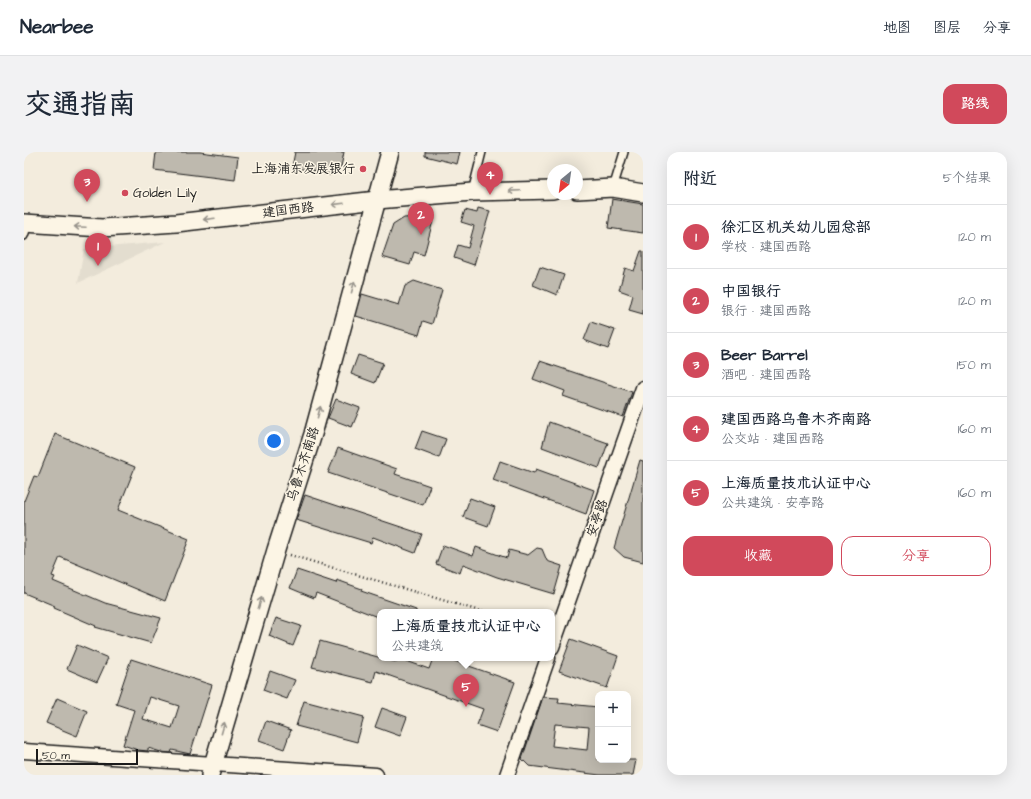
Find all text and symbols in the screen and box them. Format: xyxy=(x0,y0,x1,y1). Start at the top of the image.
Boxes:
text: Nearbee xyxy=(20,14,94,41)
text: 地图 xyxy=(883,18,911,38)
text: 图层 xyxy=(933,18,961,38)
text: 分享 xyxy=(983,18,1011,38)
button: 路线 xyxy=(943,84,1007,124)
text: 交通指南 xyxy=(24,85,136,124)
place label: 上海浦东发展银行 xyxy=(251,160,355,178)
pin: 4 xyxy=(477,162,503,195)
marker: 上海浦东发展银行 xyxy=(358,164,368,174)
north arrow xyxy=(547,164,583,200)
text: 附近 xyxy=(683,167,717,191)
pin: 3 xyxy=(74,169,100,202)
text: 5个结果 xyxy=(943,169,991,187)
place label: Golden Lily xyxy=(133,184,197,203)
marker: Golden Lily xyxy=(120,188,130,198)
one-way arrow xyxy=(508,188,521,195)
street label: 建国西路 xyxy=(261,198,315,222)
one-way arrow xyxy=(332,200,345,208)
pin: 2 xyxy=(408,202,434,235)
one-way arrow xyxy=(203,215,216,223)
text: 徐汇区机关幼儿园总部 xyxy=(721,217,871,238)
one-way arrow xyxy=(74,223,87,230)
text: 1 xyxy=(695,228,697,246)
text: 120 m xyxy=(958,228,991,246)
pin: 1 xyxy=(85,233,111,266)
text: 学校 · 建国西路 xyxy=(721,238,811,256)
one-way arrow xyxy=(350,280,357,293)
text: 中国银行 xyxy=(721,281,781,302)
text: 2 xyxy=(692,292,700,310)
text: 120 m xyxy=(958,292,991,310)
text: 银行 · 建国西路 xyxy=(721,302,811,320)
text: Beer Barrel xyxy=(721,345,808,366)
text: 3 xyxy=(693,356,699,374)
text: 150 m xyxy=(957,356,991,374)
text: 酒吧 · 建国西路 xyxy=(721,366,811,384)
one-way arrow xyxy=(316,406,323,419)
text: 建国西路乌鲁木齐南路 xyxy=(721,409,871,430)
text: 4 xyxy=(692,420,700,438)
text: 160 m xyxy=(958,420,991,438)
street label: 乌鲁木齐南路 xyxy=(282,424,324,504)
text: 公交站 · 建国西路 xyxy=(721,430,824,448)
your location xyxy=(264,431,284,451)
text: 上海质量技术认证中心 xyxy=(721,473,871,494)
text: 5 xyxy=(691,484,701,502)
text: 160 m xyxy=(958,484,991,502)
text: 公共建筑 · 安亭路 xyxy=(721,494,824,512)
street label: 安亭路 xyxy=(582,497,612,539)
button: 收藏 xyxy=(683,536,833,576)
button: 分享 xyxy=(841,536,991,576)
one-way arrow xyxy=(257,597,264,610)
popup xyxy=(377,609,555,661)
text: 上海质量技术认证中心 xyxy=(391,616,541,637)
text: 公共建筑 xyxy=(391,637,443,655)
pin: 5 xyxy=(453,674,479,707)
map controls xyxy=(595,691,631,763)
button: + xyxy=(595,691,631,727)
one-way arrow xyxy=(220,721,227,734)
button: − xyxy=(595,727,631,763)
scale bar xyxy=(36,747,138,766)
text: 50 m xyxy=(42,748,70,763)

